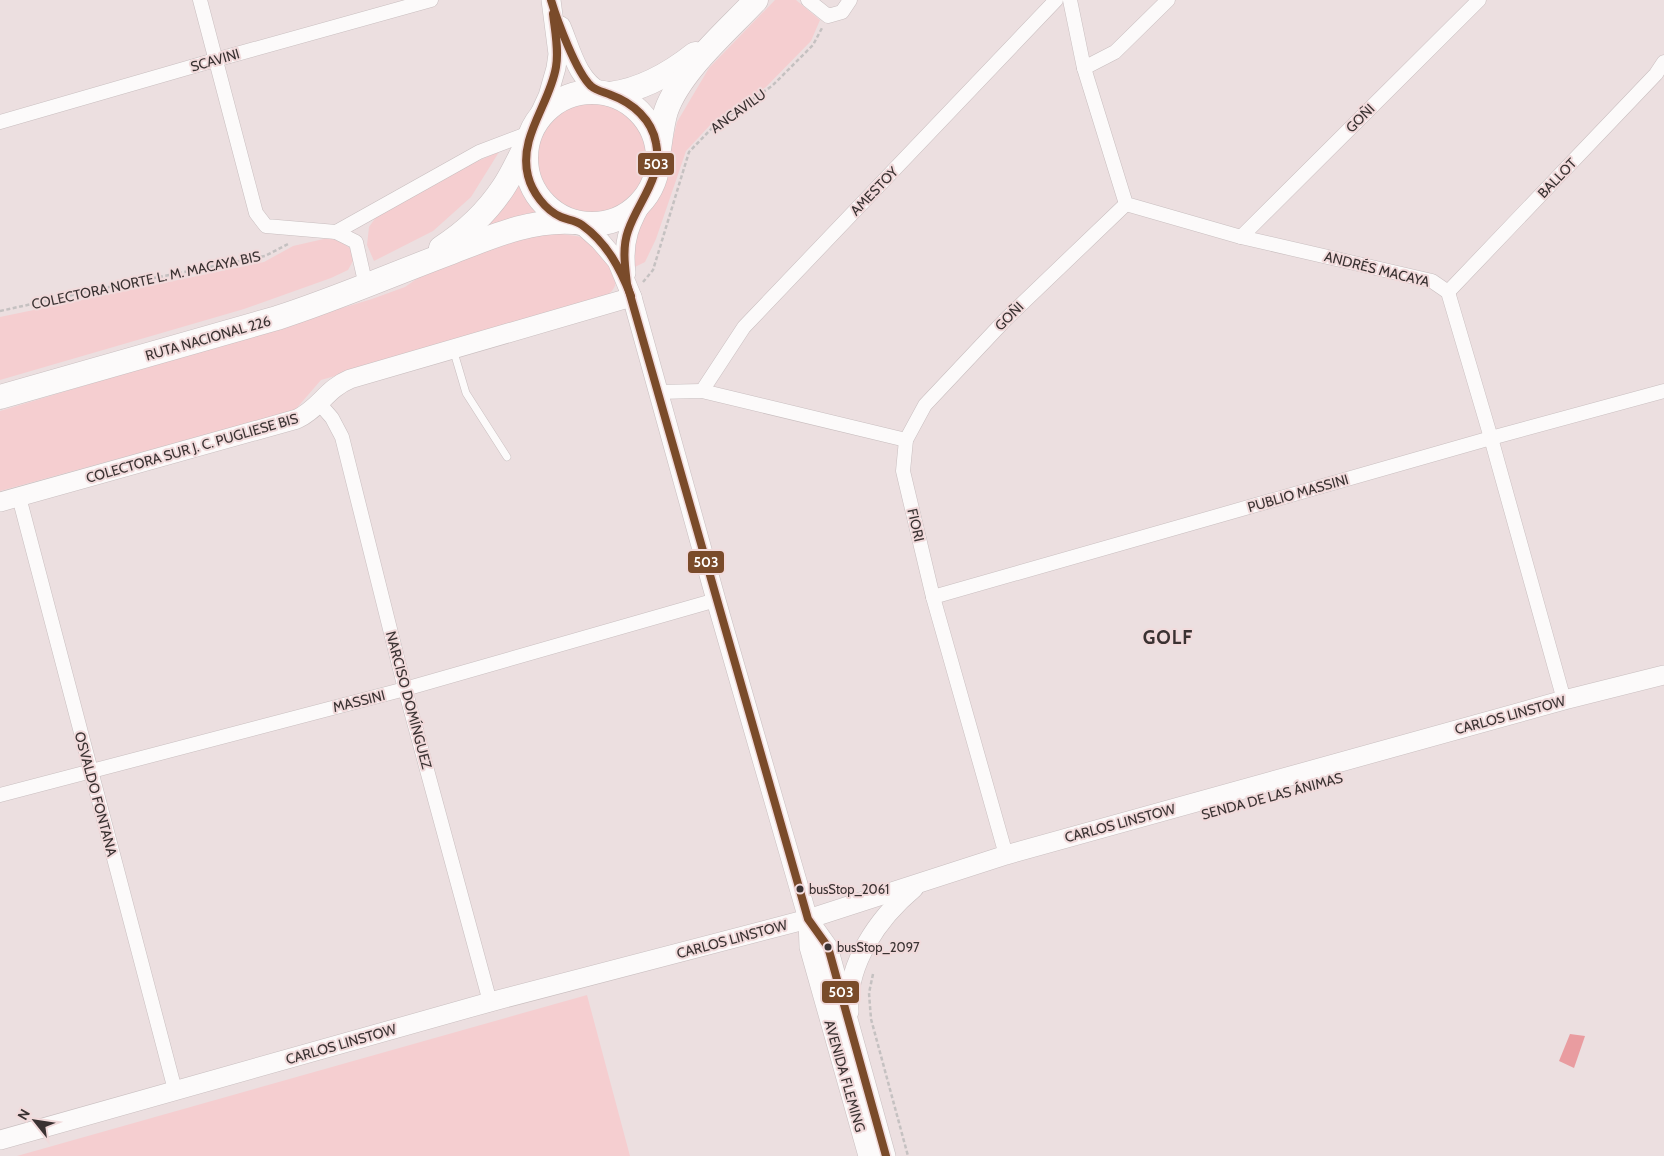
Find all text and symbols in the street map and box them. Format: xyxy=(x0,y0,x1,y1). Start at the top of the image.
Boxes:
street label: SCAVINI xyxy=(188,44,242,76)
street label: ANCAVILU xyxy=(707,85,769,137)
street label: GOÑI xyxy=(1342,100,1378,136)
line badge: 503 xyxy=(637,152,675,176)
street label: BALLOT xyxy=(1534,154,1581,202)
text: 503 xyxy=(644,155,668,173)
street label: AMESTOY xyxy=(846,162,903,219)
street label: COLECTORA NORTE L. M. MACAYA BIS xyxy=(30,247,262,313)
street label: ANDRÉS MACAYA xyxy=(1322,247,1432,291)
street label: GOÑI xyxy=(991,298,1027,334)
street label: RUTA NACIONAL 226 xyxy=(143,311,273,365)
street label: COLECTORA SUR J. C. PUGLIESE BIS xyxy=(84,409,300,487)
street label: PUBLIO MASSINI xyxy=(1245,470,1351,516)
street label: FIORI xyxy=(903,507,929,543)
line badge: 503 xyxy=(687,550,725,574)
text: 503 xyxy=(694,553,718,571)
district label: GOLF xyxy=(1143,626,1193,649)
street label: NARCISO DOMÍNGUEZ xyxy=(382,629,436,771)
street label: MASSINI xyxy=(331,686,387,716)
street label: CARLOS LINSTOW xyxy=(1453,691,1568,738)
street label: OSVALDO FONTANA xyxy=(71,730,121,859)
street label: SENDA DE LAS ÁNIMAS xyxy=(1199,768,1345,824)
street label: CARLOS LINSTOW xyxy=(1063,799,1178,846)
place label: busStop_2061 xyxy=(809,881,889,897)
marker: busStop_2061 xyxy=(795,884,805,894)
street label: CARLOS LINSTOW xyxy=(675,915,790,962)
place label: busStop_2097 xyxy=(837,939,920,955)
marker: busStop_2097 xyxy=(823,942,833,952)
line badge: 503 xyxy=(821,980,860,1004)
text: 503 xyxy=(829,983,853,1001)
street label: AVENIDA FLEMING xyxy=(820,1018,870,1134)
street label: CARLOS LINSTOW xyxy=(284,1019,399,1068)
north arrow xyxy=(10,1096,60,1146)
text: N xyxy=(13,1106,34,1123)

